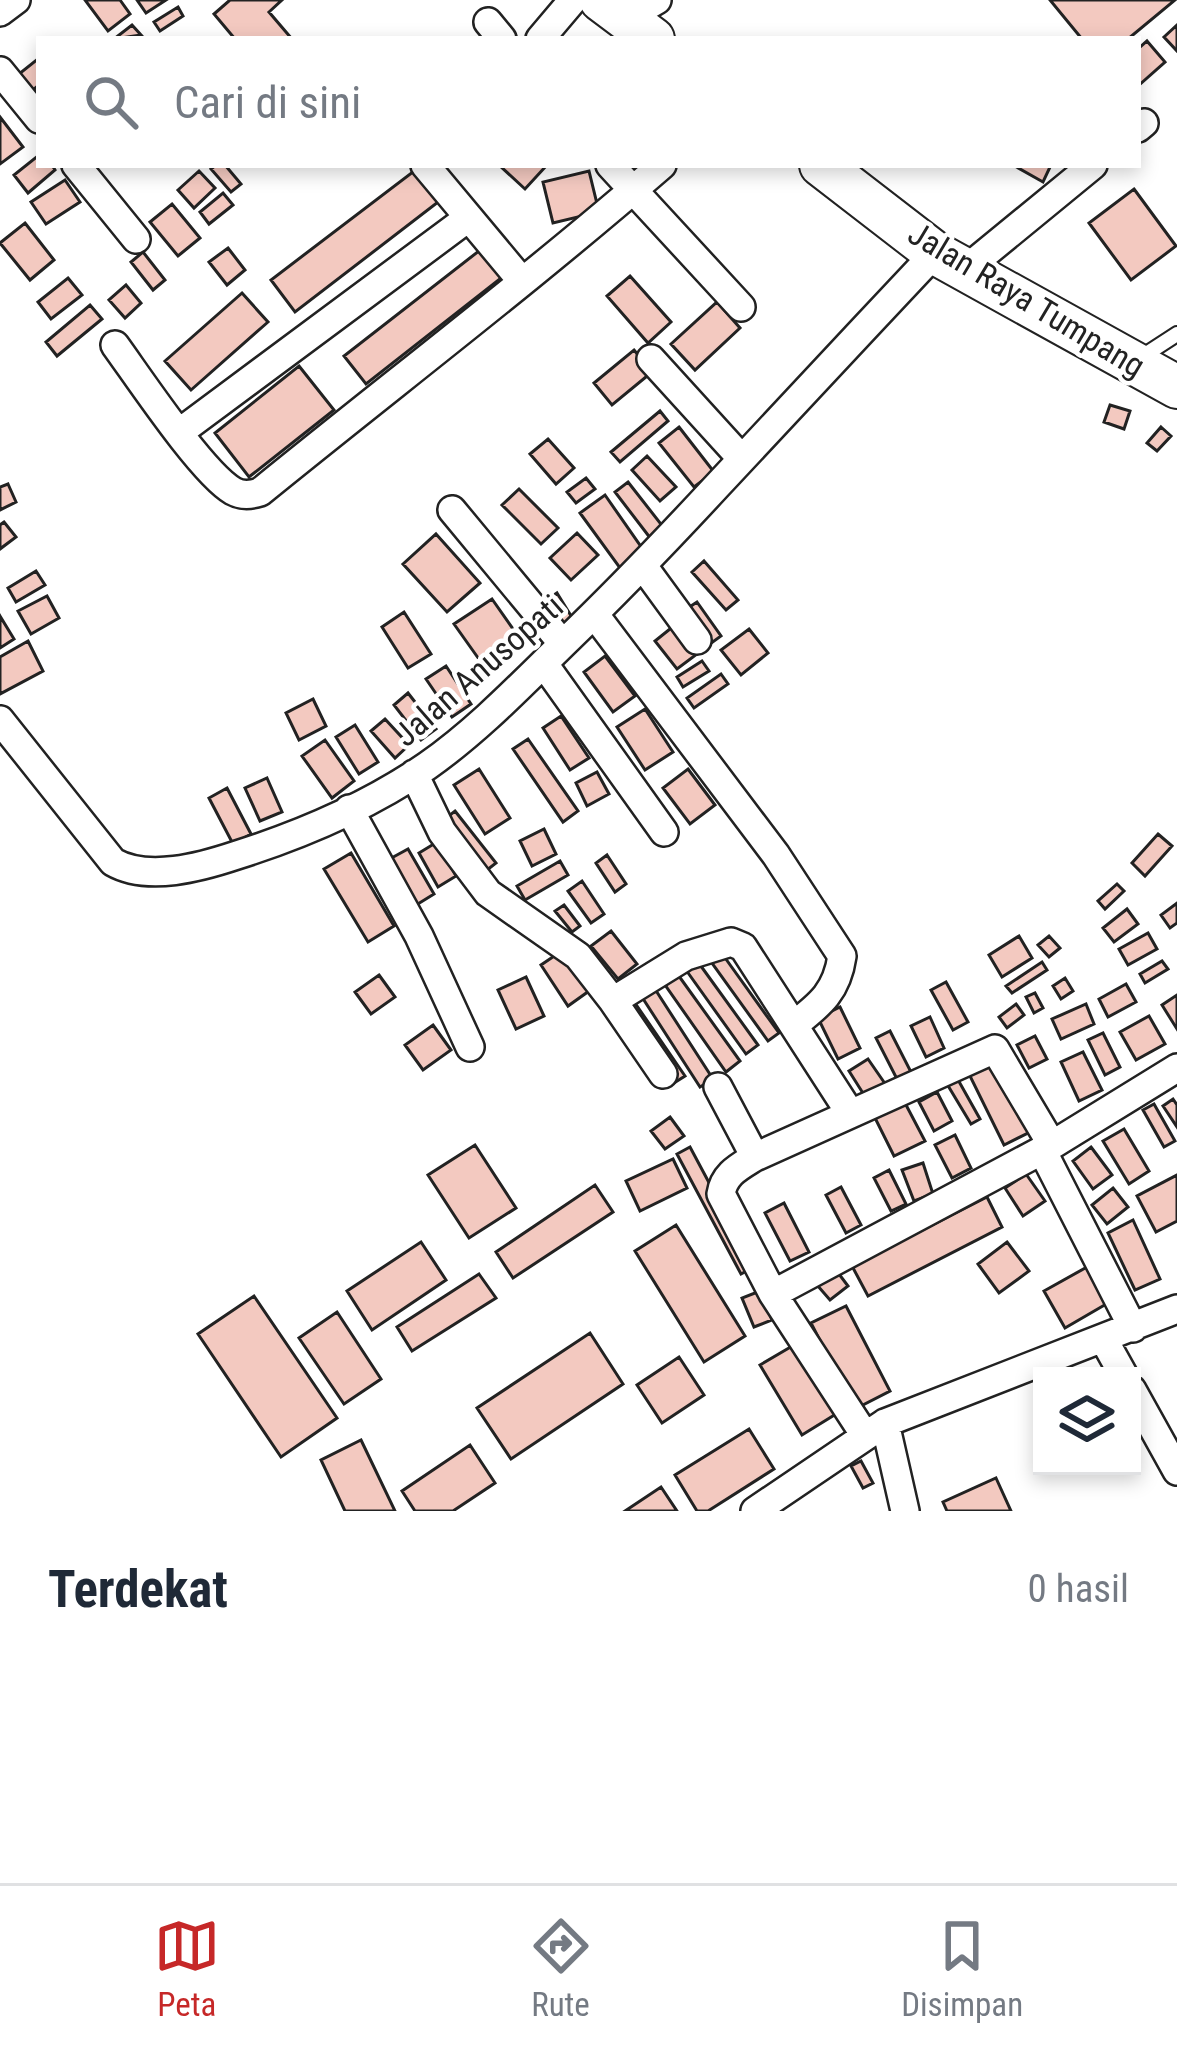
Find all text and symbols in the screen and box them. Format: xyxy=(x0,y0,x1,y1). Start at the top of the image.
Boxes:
search box xyxy=(36,36,1141,168)
icon: search xyxy=(78,69,144,135)
text: Cari di sini xyxy=(174,76,361,129)
street label: Jalan Raya Tumpang xyxy=(901,213,1152,385)
street label: Jalan Anusopati xyxy=(386,587,571,754)
map controls xyxy=(1033,1367,1141,1475)
button: layers xyxy=(1033,1367,1141,1475)
text: Terdekat xyxy=(48,1560,228,1619)
text: 0 hasil xyxy=(1028,1566,1129,1612)
tab: Peta xyxy=(154,1913,220,2024)
tab: Rute xyxy=(528,1913,594,2024)
tab: Disimpan xyxy=(901,1913,1023,2024)

